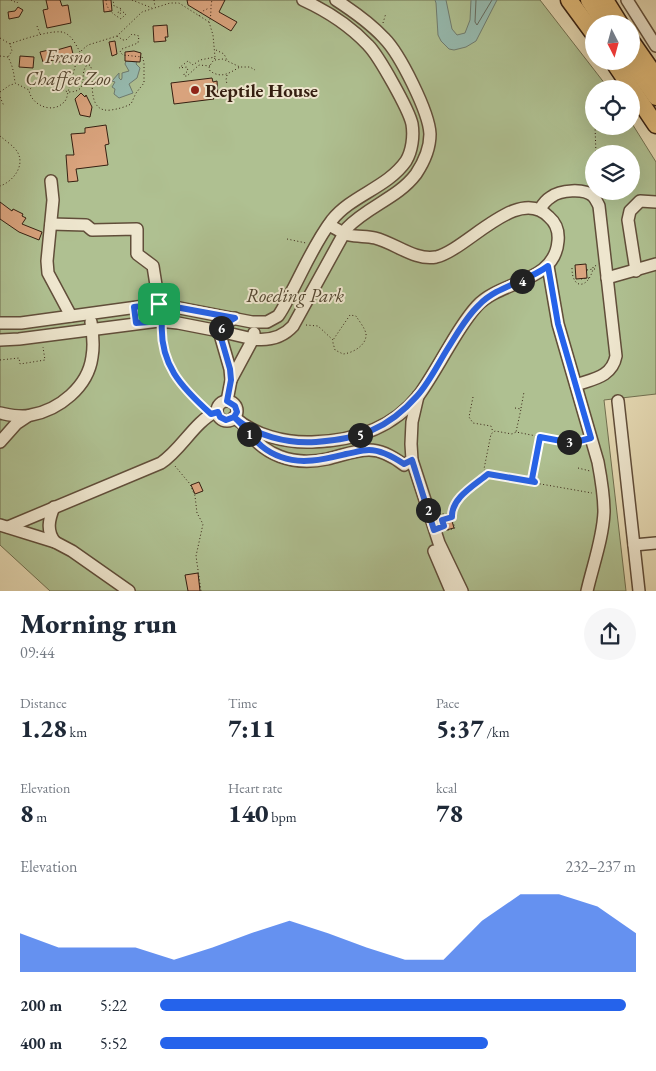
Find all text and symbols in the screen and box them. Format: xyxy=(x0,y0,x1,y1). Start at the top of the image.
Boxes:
north arrow xyxy=(585,15,640,70)
map controls xyxy=(585,15,640,200)
park label: Fresno Chaffee Zoo xyxy=(25,44,111,91)
place label: Reptile House xyxy=(205,78,318,103)
button: locate xyxy=(585,80,640,135)
marker: Reptile House xyxy=(189,84,201,96)
button: layers xyxy=(585,145,640,200)
pin: 4 xyxy=(510,268,534,294)
text: 4 xyxy=(519,272,526,290)
pin xyxy=(138,283,180,325)
park label: Roeding Park xyxy=(246,283,344,308)
icon: arrive xyxy=(145,290,173,318)
pin: 6 xyxy=(208,316,234,340)
text: 6 xyxy=(218,319,225,337)
pin: 1 xyxy=(236,422,262,446)
pin: 5 xyxy=(348,422,372,448)
text: 1 xyxy=(246,425,253,443)
text: 5 xyxy=(357,426,364,444)
pin: 3 xyxy=(556,430,582,454)
text: 3 xyxy=(566,433,573,451)
pin: 2 xyxy=(416,498,440,522)
text: 2 xyxy=(425,501,432,519)
text: Morning run xyxy=(20,605,177,641)
button: share xyxy=(584,608,636,660)
text: 09:44 xyxy=(20,642,55,663)
text: Distance xyxy=(20,694,67,712)
text: Time xyxy=(228,694,257,712)
text: Pace xyxy=(436,694,460,712)
text: 1.28 xyxy=(20,712,67,744)
text: 7:11 xyxy=(228,712,276,744)
text: 5:37 xyxy=(436,712,484,744)
text: km xyxy=(67,723,87,741)
text: /km xyxy=(484,723,510,741)
text: Elevation xyxy=(20,779,70,797)
text: Heart rate xyxy=(228,779,282,797)
text: kcal xyxy=(436,779,457,797)
text: 8 xyxy=(20,797,34,829)
text: 140 xyxy=(228,797,269,829)
text: 78 xyxy=(436,797,463,829)
text: m xyxy=(34,808,47,826)
text: bpm xyxy=(269,808,297,826)
text: Elevation xyxy=(20,856,78,877)
text: 232–237 m xyxy=(565,856,636,877)
text: 200 m xyxy=(20,995,62,1016)
text: 5:22 xyxy=(100,995,127,1016)
text: 400 m xyxy=(20,1033,62,1054)
text: 5:52 xyxy=(100,1033,127,1054)

